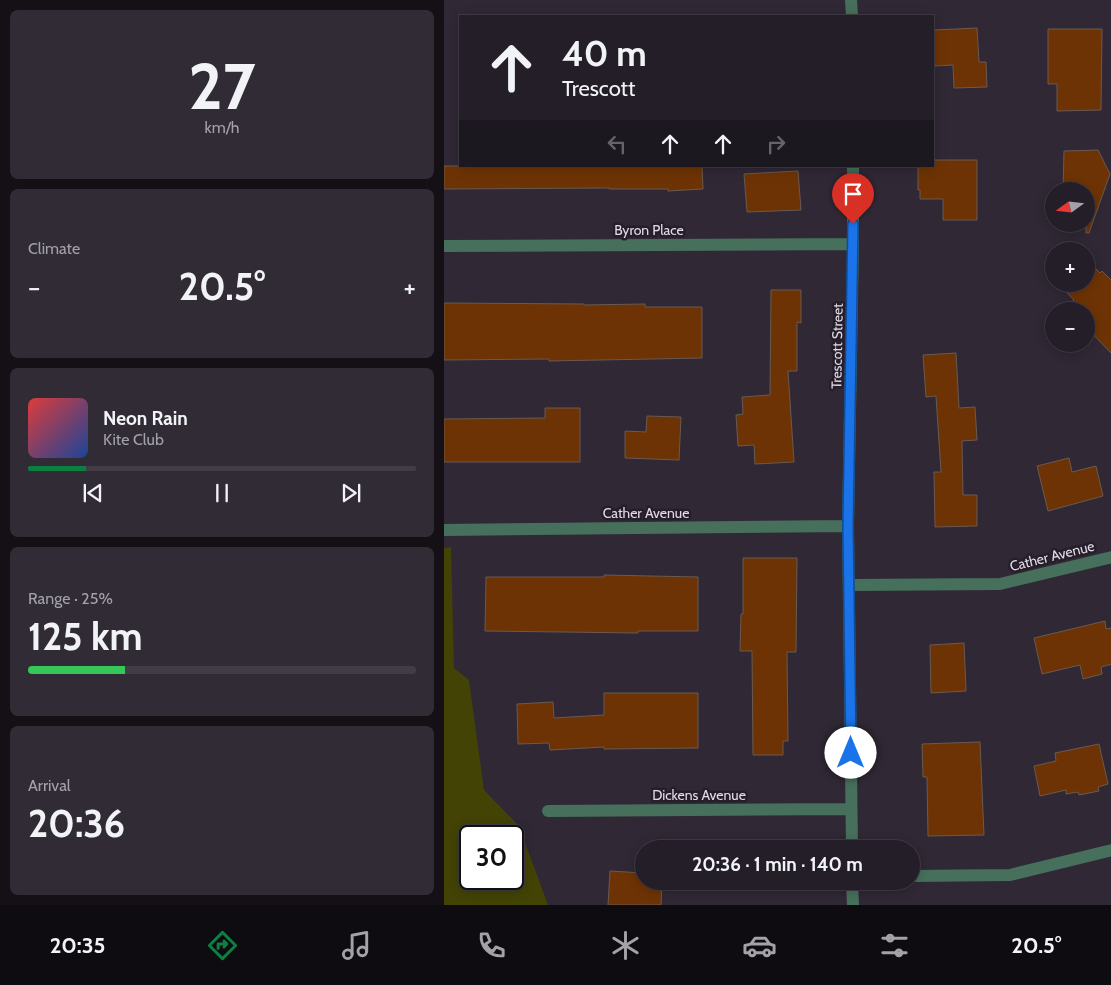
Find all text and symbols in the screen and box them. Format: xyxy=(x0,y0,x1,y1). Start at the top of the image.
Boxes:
text: 40 m xyxy=(562,32,647,75)
icon: ahead xyxy=(479,35,544,100)
text: 27 xyxy=(188,46,256,125)
text: Trescott xyxy=(562,75,635,102)
text: km/h xyxy=(204,118,240,137)
icon: left xyxy=(603,130,631,158)
icon: ahead xyxy=(656,130,684,158)
icon: ahead xyxy=(709,130,737,158)
icon: right xyxy=(762,130,790,158)
pin xyxy=(832,173,874,224)
icon: arrive xyxy=(839,180,867,208)
north arrow xyxy=(1045,182,1095,232)
map controls xyxy=(1045,182,1095,352)
street label: Byron Place xyxy=(614,221,684,239)
text: Climate xyxy=(28,239,80,258)
button: + xyxy=(1045,242,1095,292)
text: 20.5° xyxy=(179,263,265,310)
text: − xyxy=(28,270,40,304)
text: + xyxy=(404,270,416,304)
button: − xyxy=(1045,302,1095,352)
street label: Trescott Street xyxy=(827,303,847,389)
text: Neon Rain xyxy=(103,407,188,430)
text: Kite Club xyxy=(103,430,164,449)
icon: previous xyxy=(79,479,107,507)
icon: pause xyxy=(208,479,236,507)
icon: next xyxy=(337,479,365,507)
street label: Cather Avenue xyxy=(603,504,689,522)
street label: Cather Avenue xyxy=(1008,537,1096,575)
text: Range · 25% xyxy=(28,589,113,608)
text: 125 km xyxy=(28,613,143,660)
position arrow xyxy=(824,726,876,778)
text: Arrival xyxy=(28,776,71,795)
street label: Dickens Avenue xyxy=(652,786,746,804)
text: 20:36 xyxy=(28,800,125,847)
speed limit sign: 30 xyxy=(459,825,524,890)
text: 20:36 · 1 min · 140 m xyxy=(692,853,863,876)
icon: directions xyxy=(205,928,240,963)
icon: music xyxy=(339,928,374,963)
icon: phone xyxy=(474,928,509,963)
icon: climate xyxy=(608,928,643,963)
icon: car xyxy=(742,928,777,963)
icon: filters xyxy=(877,928,912,963)
text: 20:35 xyxy=(50,932,105,959)
text: 20.5° xyxy=(1011,932,1061,959)

